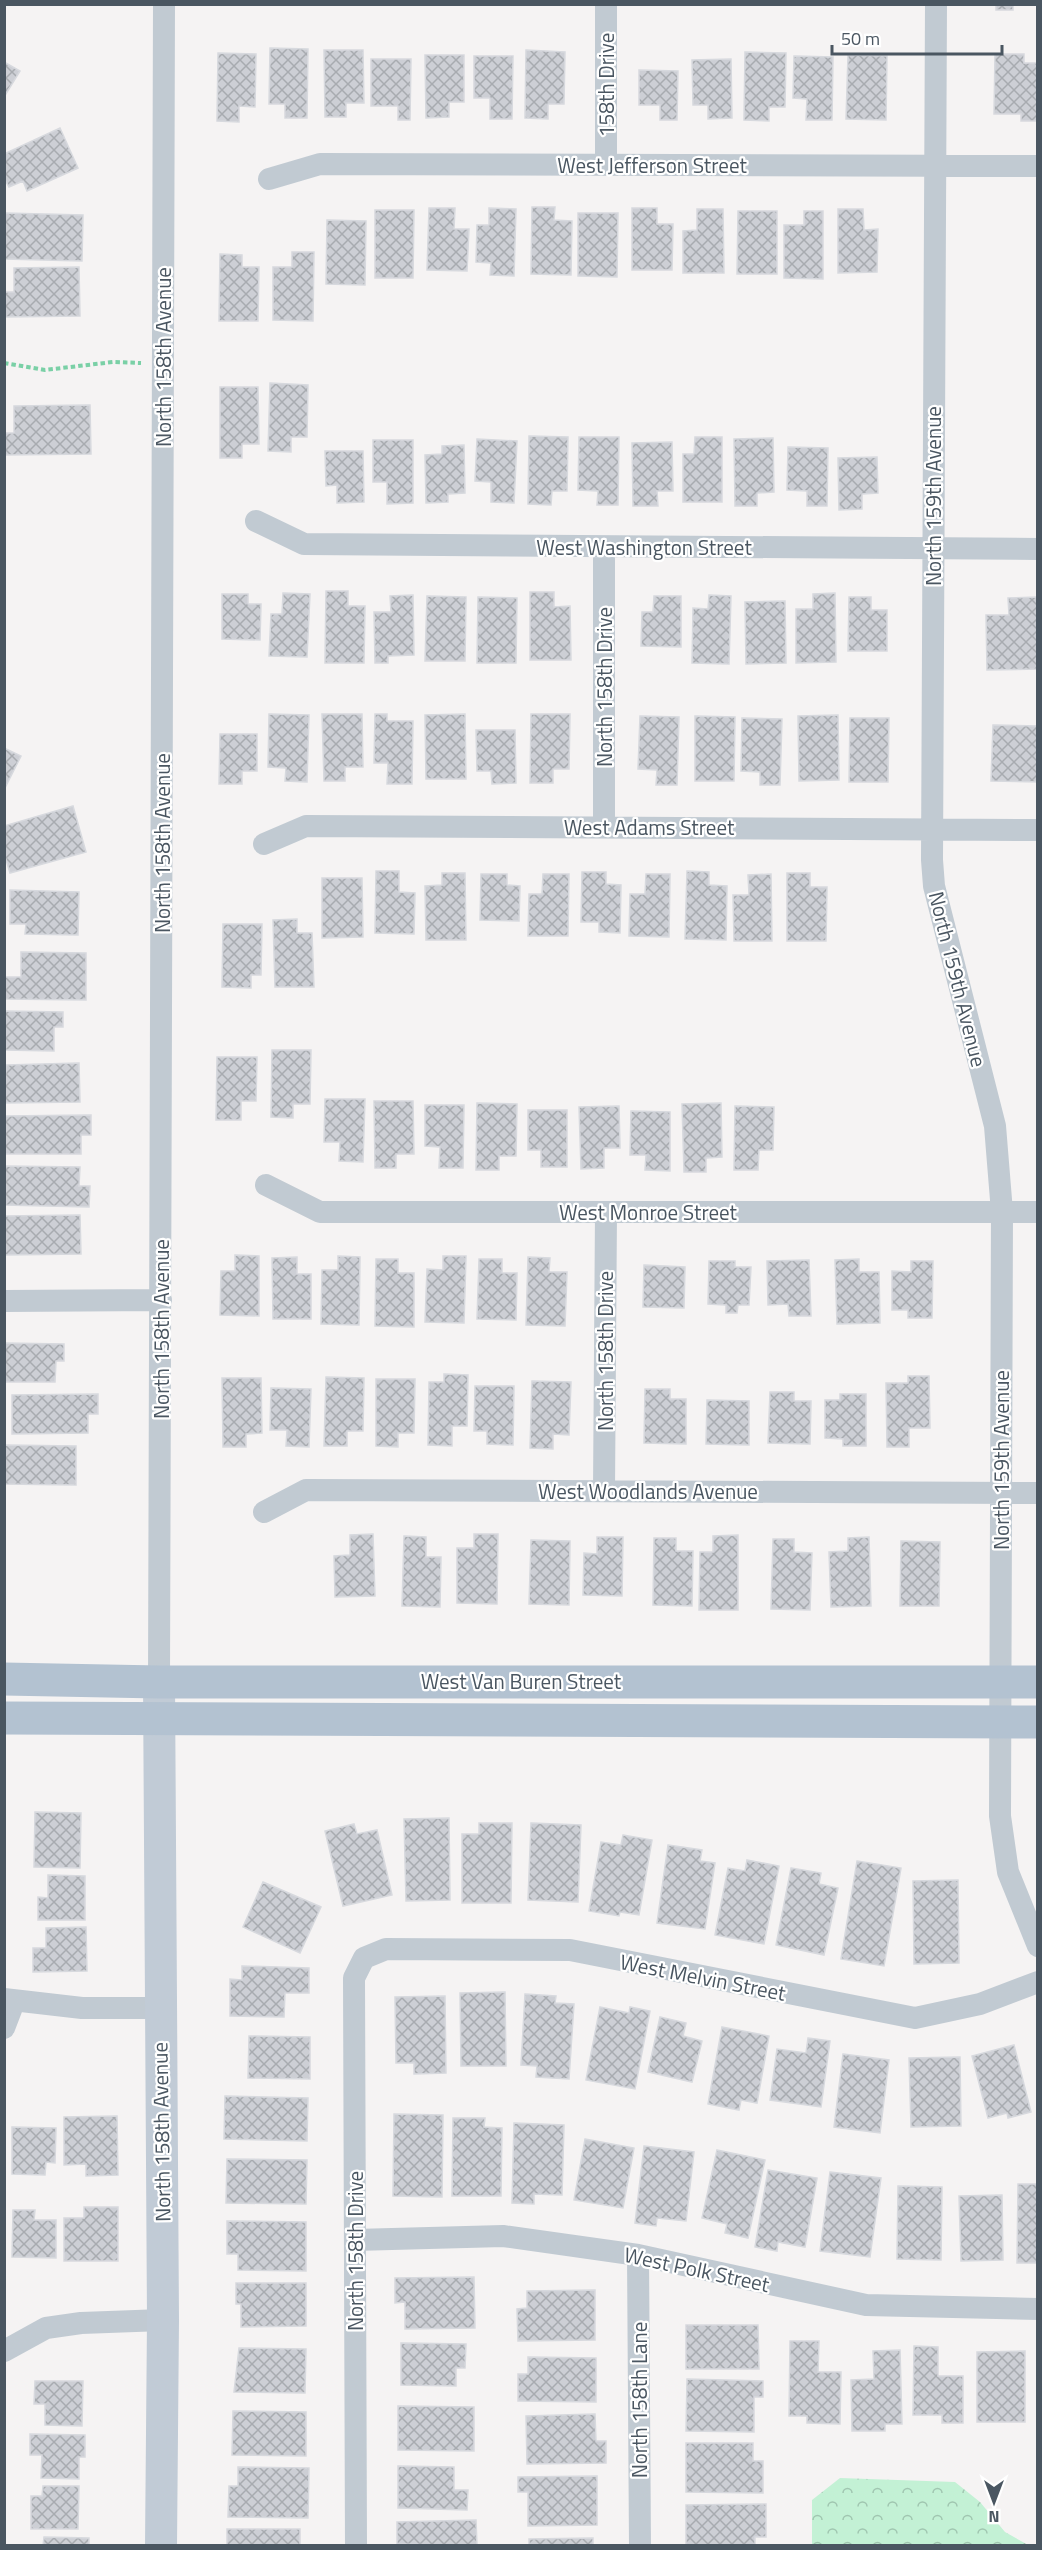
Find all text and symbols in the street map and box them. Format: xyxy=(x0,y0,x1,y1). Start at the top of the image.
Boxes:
scale bar xyxy=(832,18,1002,56)
text: 50 m xyxy=(841,25,880,52)
street label: 158th Drive xyxy=(590,33,622,137)
street label: West Jefferson Street xyxy=(557,149,747,181)
street label: North 158th Avenue xyxy=(147,267,179,447)
street label: North 159th Avenue xyxy=(917,406,949,586)
street label: West Washington Street xyxy=(536,531,752,563)
street label: North 158th Drive xyxy=(588,607,620,767)
street label: North 158th Avenue xyxy=(146,753,178,933)
street label: West Adams Street xyxy=(564,811,735,843)
street label: North 159th Avenue xyxy=(921,888,995,1070)
street label: West Monroe Street xyxy=(559,1196,738,1228)
street label: North 158th Avenue xyxy=(145,1239,177,1419)
street label: North 158th Drive xyxy=(589,1271,621,1431)
street label: North 159th Avenue xyxy=(985,1370,1017,1550)
street label: West Woodlands Avenue xyxy=(538,1475,758,1507)
street label: West Van Buren Street xyxy=(421,1665,622,1697)
street label: West Melvin Street xyxy=(617,1945,789,2009)
street label: North 158th Avenue xyxy=(143,2042,179,2222)
street label: North 158th Drive xyxy=(339,2171,371,2331)
street label: West Polk Street xyxy=(621,2238,773,2300)
street label: North 158th Lane xyxy=(623,2322,655,2478)
north arrow xyxy=(964,2472,1024,2532)
text: N xyxy=(988,2505,1000,2529)

